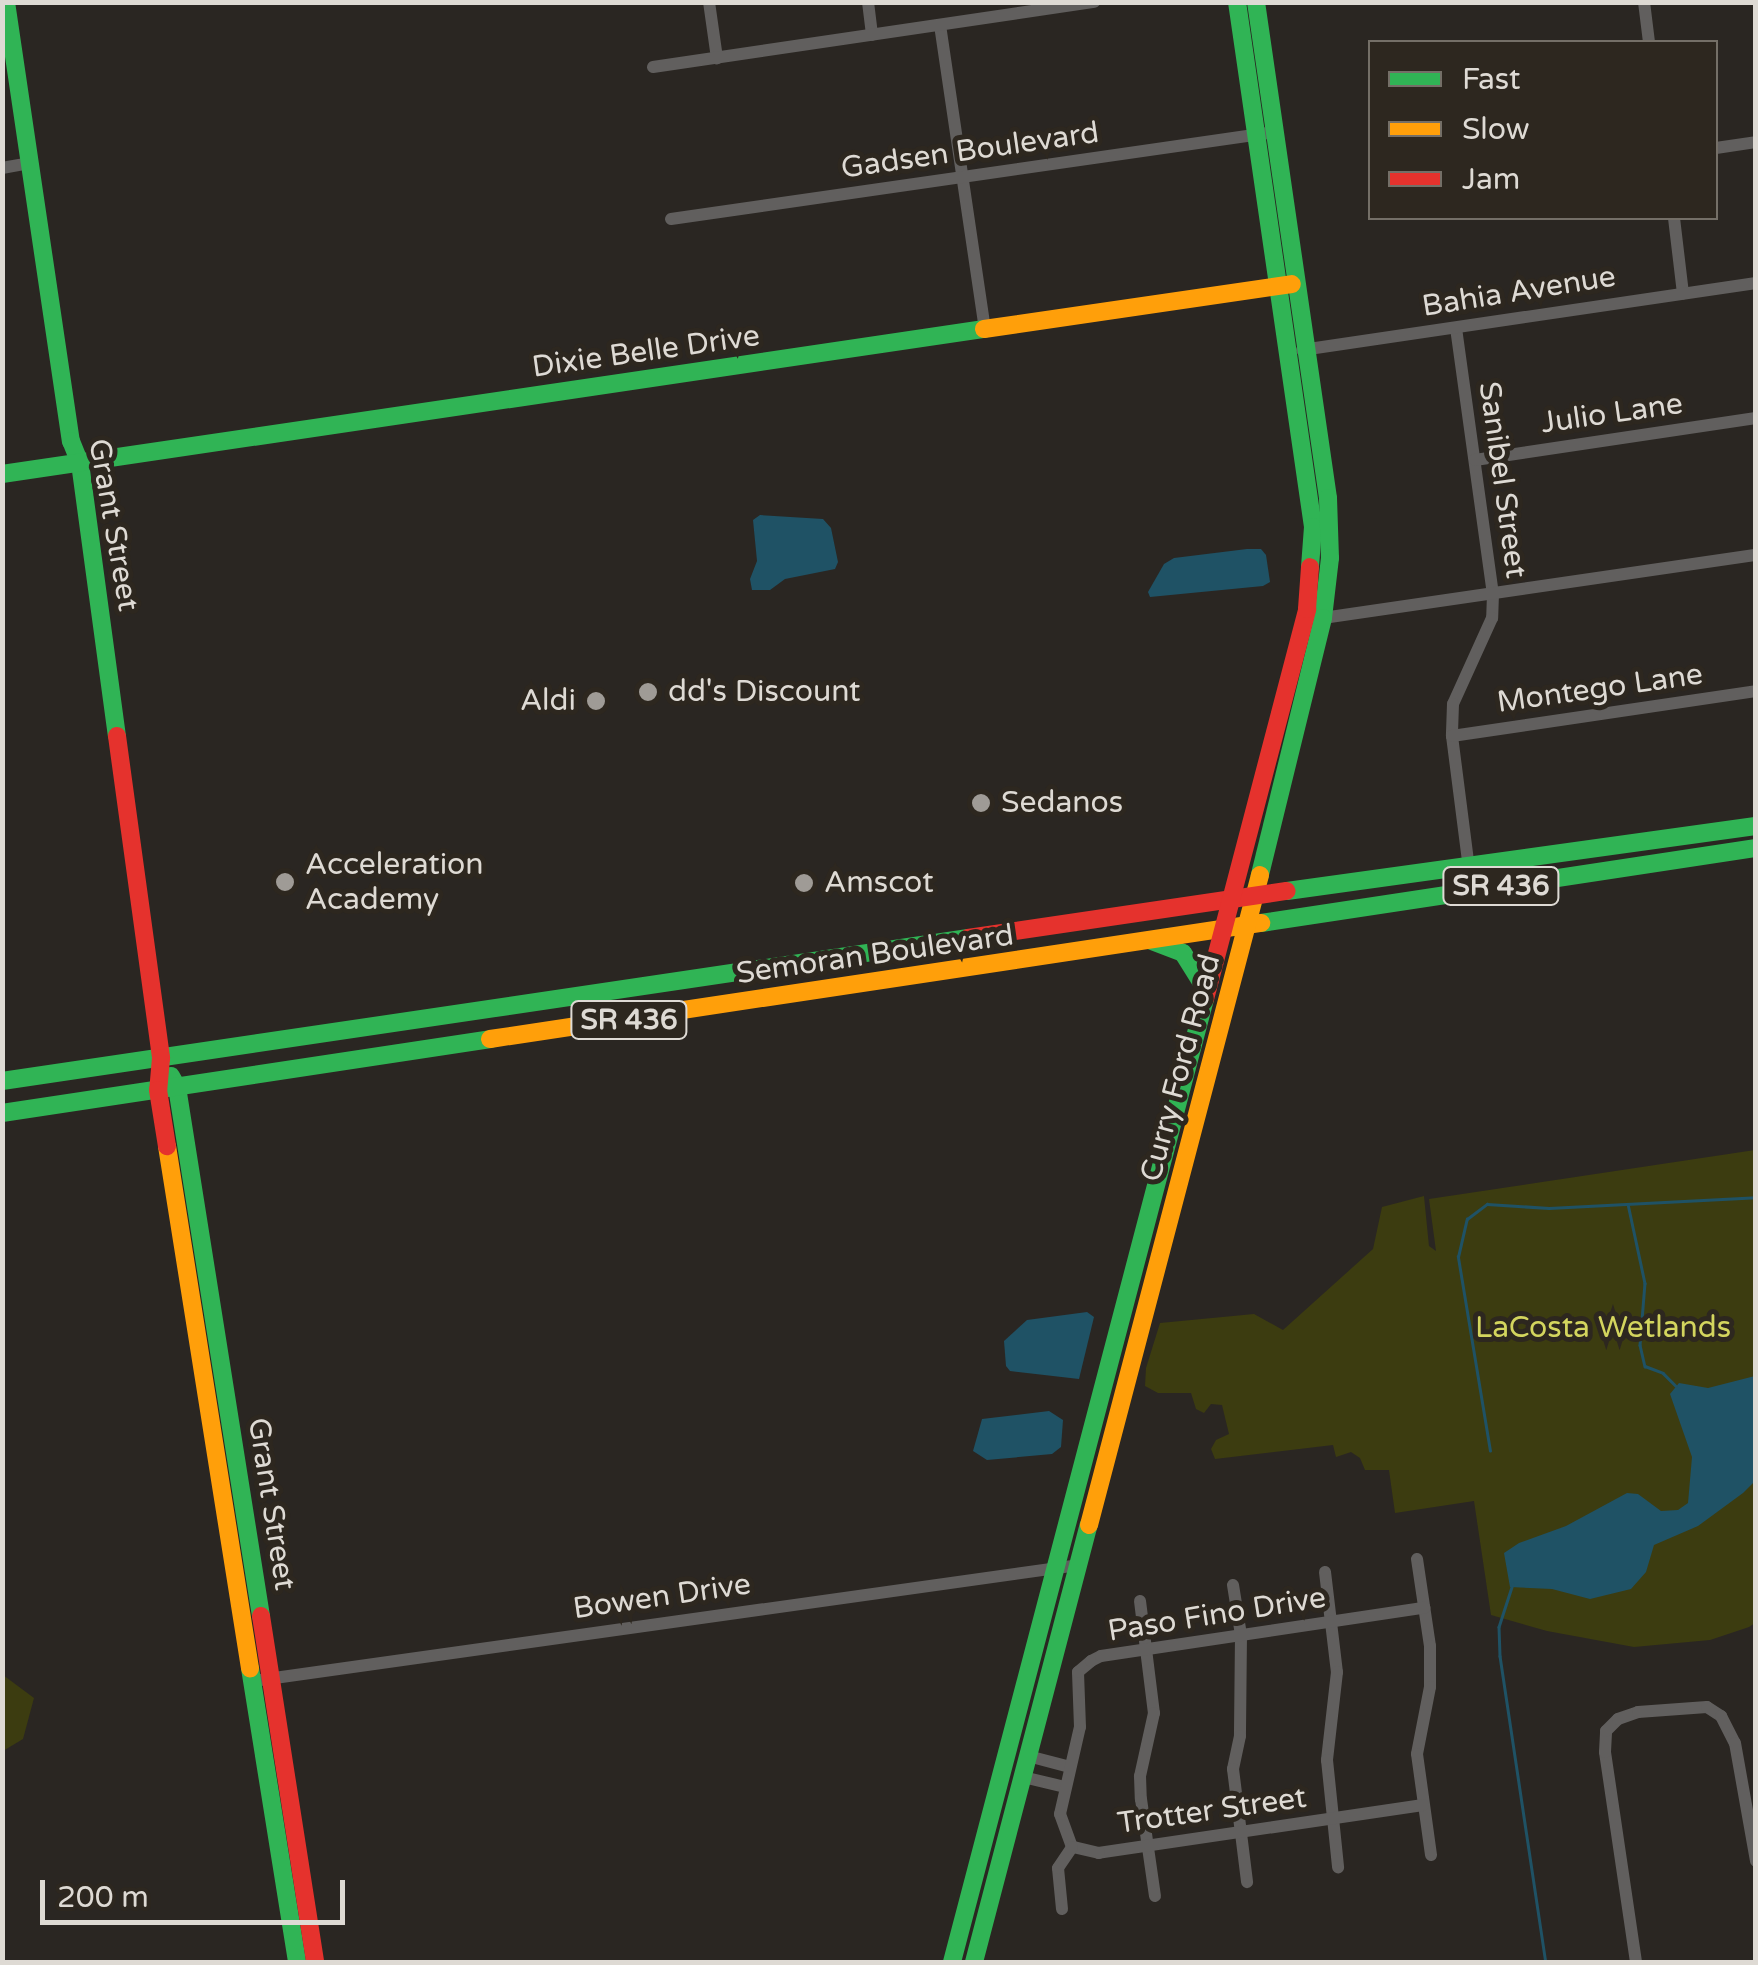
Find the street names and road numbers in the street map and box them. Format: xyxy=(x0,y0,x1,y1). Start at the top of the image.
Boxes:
street label: Gadsen Boulevard xyxy=(839,115,1101,187)
street label: Bahia Avenue xyxy=(1420,259,1618,325)
street label: Dixie Belle Drive xyxy=(530,318,762,386)
street label: Sanibel Street xyxy=(1470,379,1534,581)
street label: Julio Lane xyxy=(1539,386,1685,442)
street label: Grant Street xyxy=(80,436,146,614)
street label: Montego Lane xyxy=(1495,657,1705,721)
road number: SR 436 xyxy=(1441,863,1561,909)
street label: Semoran Boulevard xyxy=(734,918,1016,992)
street label: Curry Ford Road xyxy=(1133,950,1229,1186)
road number: SR 436 xyxy=(569,997,689,1043)
street label: Grant Street xyxy=(240,1415,302,1593)
street label: Bowen Drive xyxy=(571,1567,753,1627)
street label: Paso Fino Drive xyxy=(1105,1580,1329,1650)
street label: Trotter Street xyxy=(1115,1780,1309,1842)

